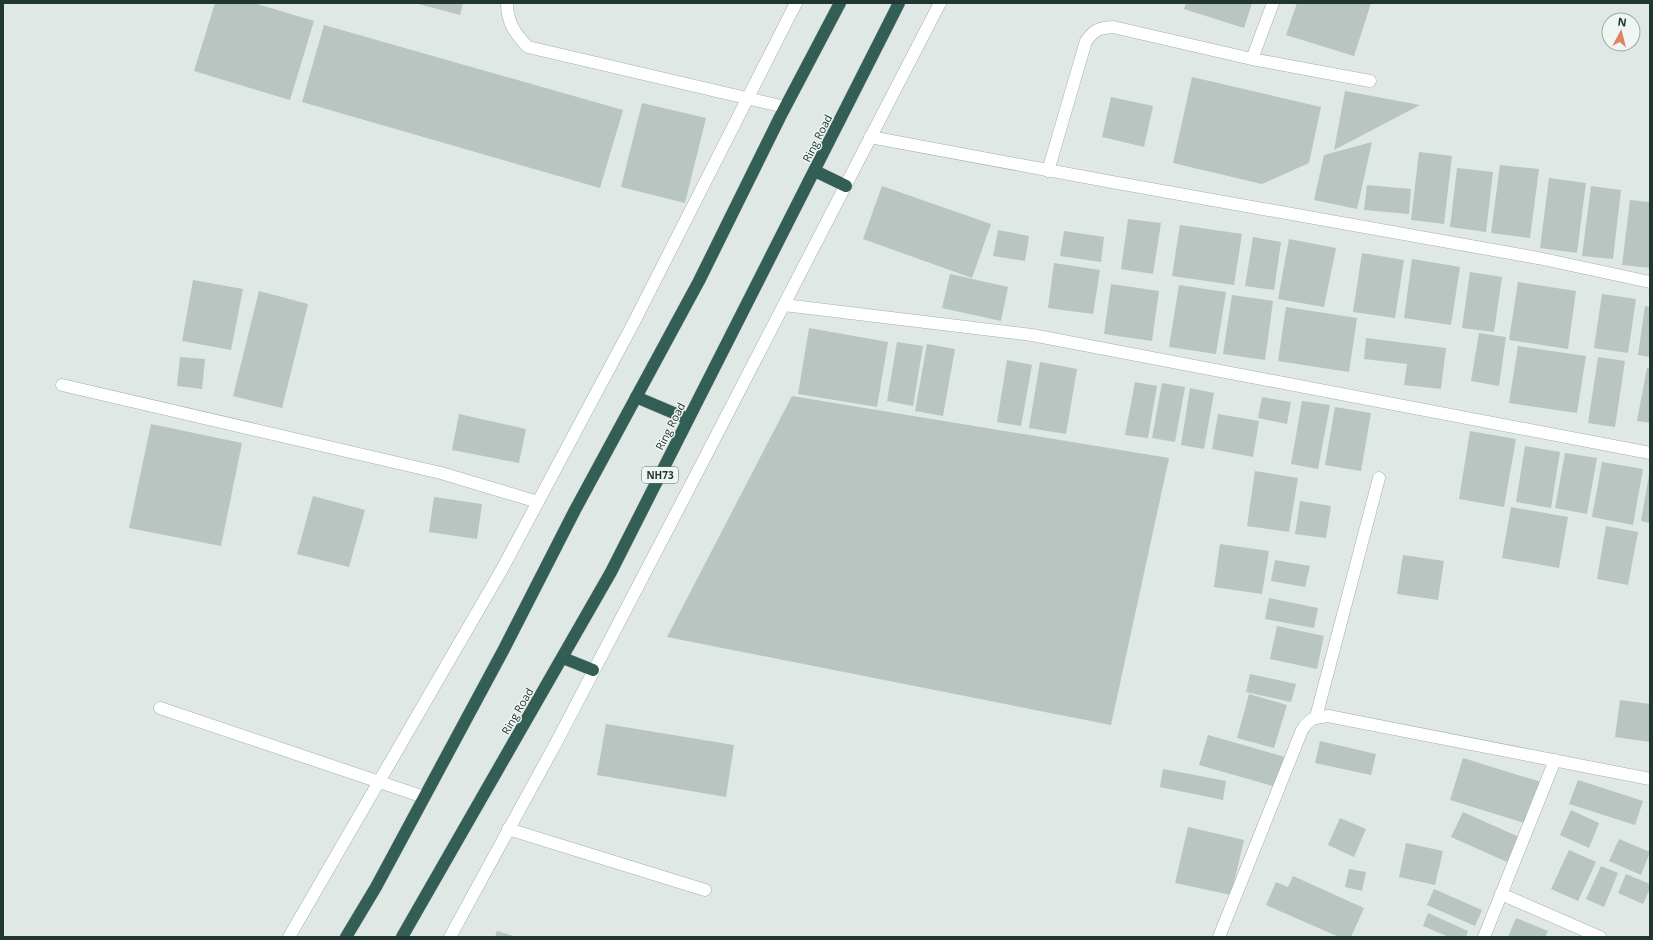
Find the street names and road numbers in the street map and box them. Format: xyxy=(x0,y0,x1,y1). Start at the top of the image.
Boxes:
street label: Ring Road xyxy=(799,112,835,164)
street label: Ring Road xyxy=(652,400,688,452)
road number: NH73 xyxy=(642,467,678,483)
street label: Ring Road xyxy=(498,685,536,737)

